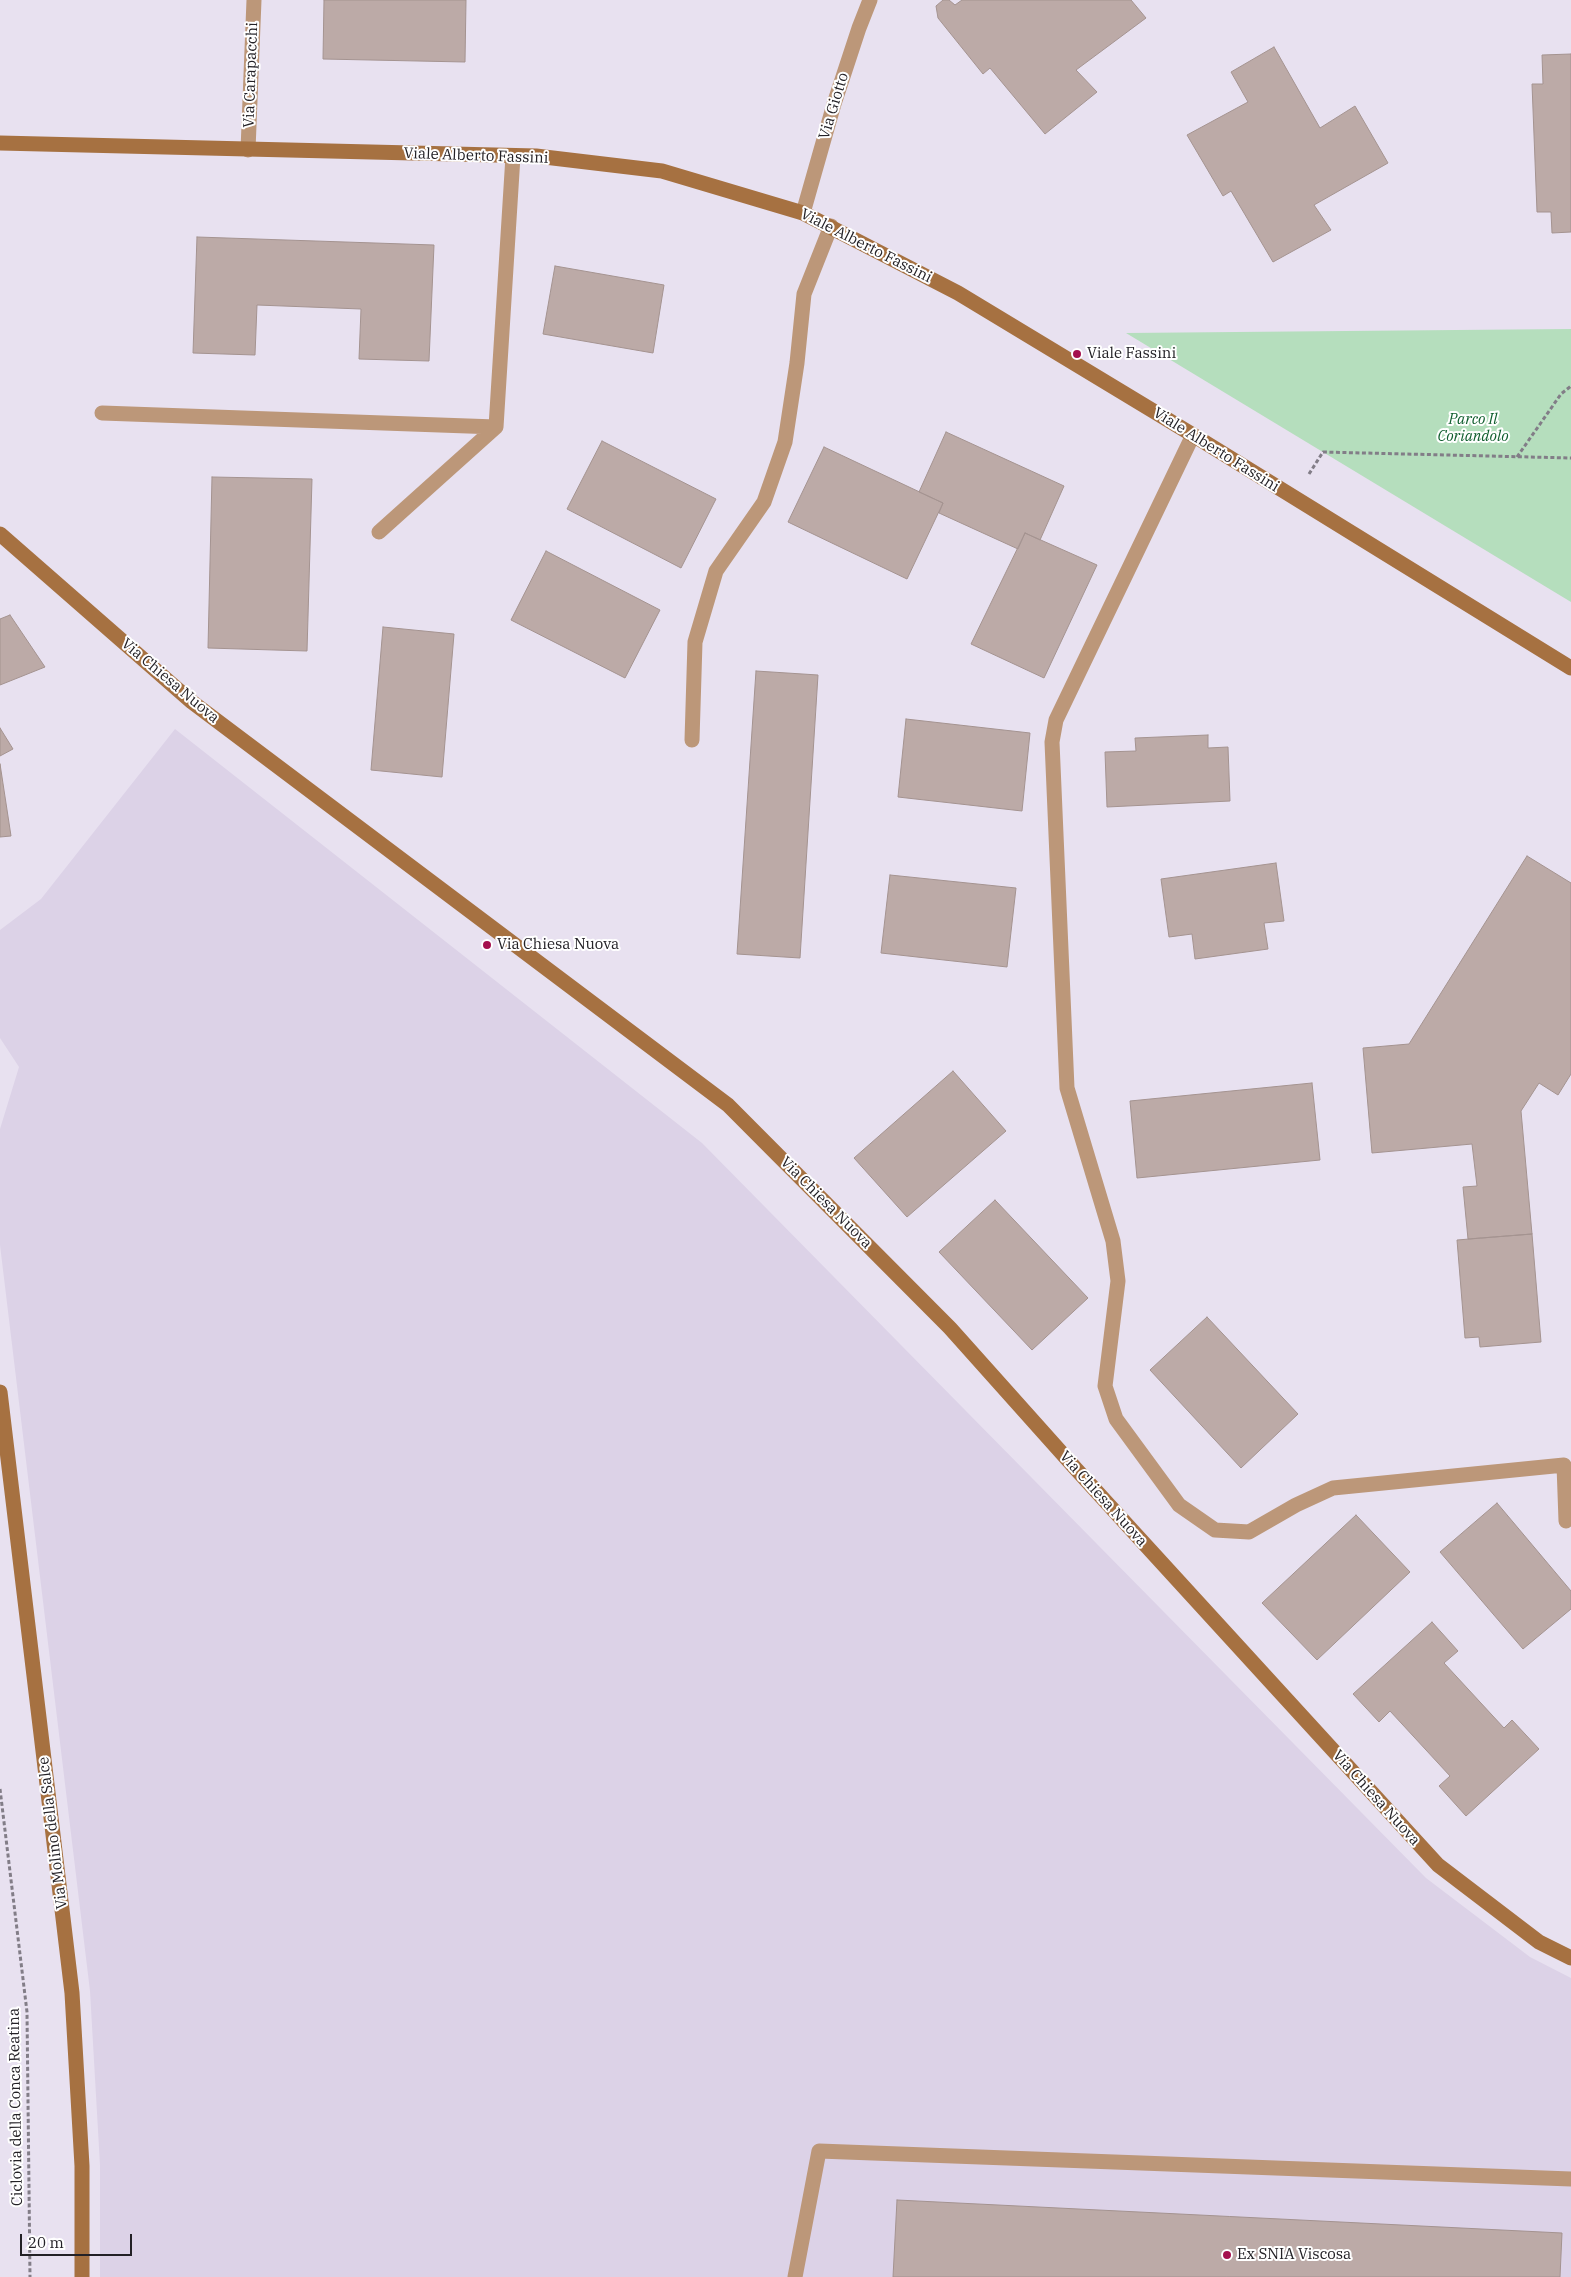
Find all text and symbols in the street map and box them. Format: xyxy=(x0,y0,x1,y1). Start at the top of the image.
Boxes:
street label: Via Carapacchi xyxy=(240,22,262,128)
street label: Via Giotto xyxy=(815,70,853,142)
street label: Viale Alberto Fassini xyxy=(403,144,549,168)
street label: Viale Alberto Fassini xyxy=(797,205,935,287)
place label: Viale Fassini xyxy=(1087,345,1176,363)
marker: Viale Fassini xyxy=(1071,348,1083,360)
street label: Viale Alberto Fassini xyxy=(1150,404,1282,496)
park label: Parco Il Coriandolo xyxy=(1437,411,1509,446)
street label: Via Chiesa Nuova xyxy=(117,635,223,727)
place label: Via Chiesa Nuova xyxy=(497,936,619,954)
marker: Via Chiesa Nuova xyxy=(481,939,493,951)
street label: Via Chiesa Nuova xyxy=(776,1153,876,1253)
street label: Via Chiesa Nuova xyxy=(1055,1448,1151,1550)
street label: Via Chiesa Nuova xyxy=(1328,1747,1424,1849)
street label: Via Molino della Salce xyxy=(35,1756,71,1910)
street label: Ciclovia della Conca Reatina xyxy=(5,2008,27,2206)
scale bar xyxy=(22,2224,135,2256)
text: 20 m xyxy=(28,2233,64,2252)
place label: Ex SNIA Viscosa xyxy=(1237,2246,1351,2264)
marker: Ex SNIA Viscosa xyxy=(1221,2249,1233,2261)

